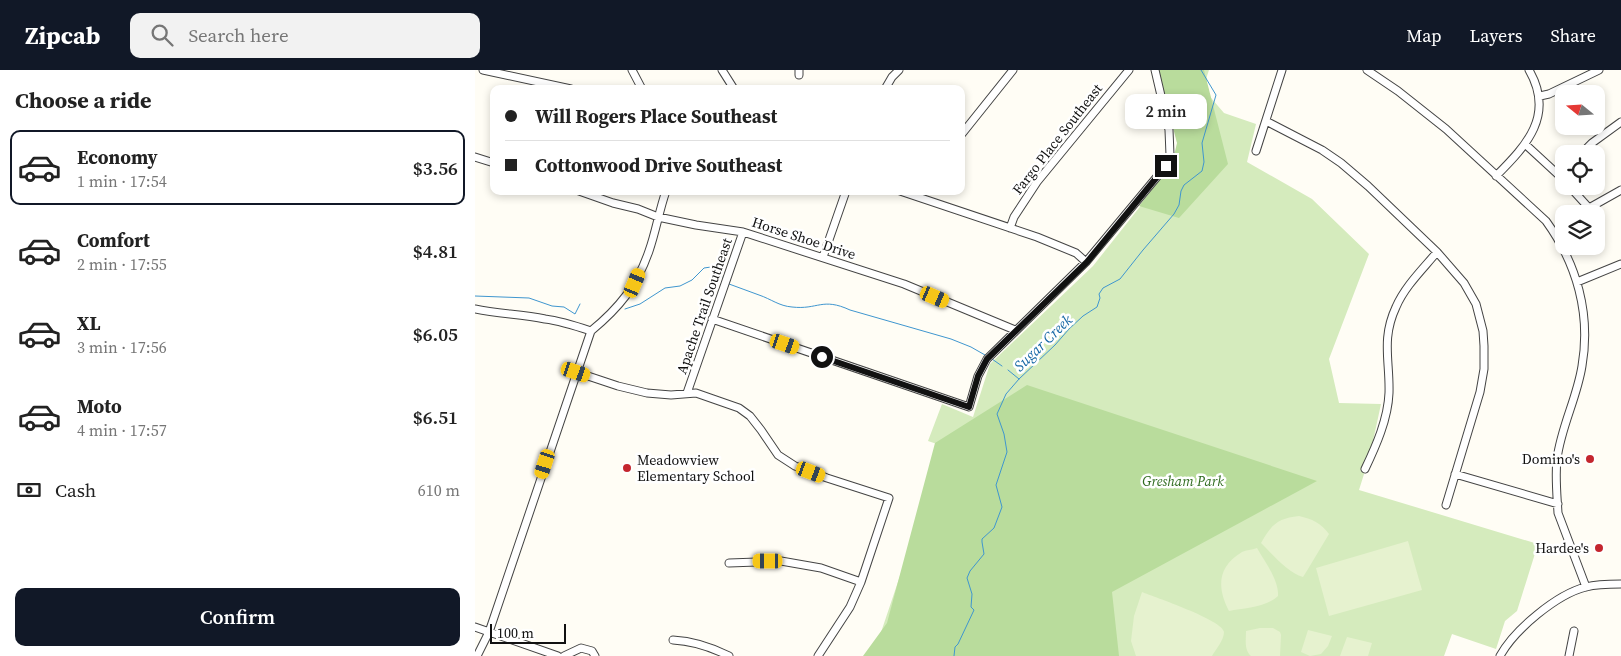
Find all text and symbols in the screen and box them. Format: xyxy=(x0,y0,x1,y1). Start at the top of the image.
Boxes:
search box xyxy=(130,13,480,58)
text: Zipcab xyxy=(25,19,100,52)
icon: search xyxy=(148,21,176,49)
text: Search here xyxy=(188,22,289,48)
text: Map xyxy=(1406,23,1441,48)
text: Layers xyxy=(1469,23,1522,48)
text: Share xyxy=(1550,23,1596,48)
street label: Fargo Place Southeast xyxy=(1007,79,1107,199)
text: Choose a ride xyxy=(15,85,152,115)
north arrow xyxy=(1555,85,1605,135)
map controls xyxy=(1555,85,1605,255)
callout: 2 min xyxy=(1125,93,1207,128)
text: 2 min xyxy=(1145,100,1187,122)
text: Will Rogers Place Southeast xyxy=(535,103,777,129)
text: Economy xyxy=(77,144,158,170)
icon: car xyxy=(17,145,62,190)
button: locate xyxy=(1555,145,1605,195)
text: Cottonwood Drive Southeast xyxy=(535,152,782,178)
text: $3.56 xyxy=(413,155,458,181)
route end xyxy=(1155,155,1177,177)
text: 1 min · 17:54 xyxy=(77,170,167,192)
button: layers xyxy=(1555,205,1605,255)
street label: Horse Shoe Drive xyxy=(750,212,858,264)
text: Comfort xyxy=(77,227,150,253)
icon: car xyxy=(17,228,62,273)
street label: Apache Trail Southeast xyxy=(671,235,737,377)
text: $4.81 xyxy=(413,238,458,264)
text: 2 min · 17:55 xyxy=(77,253,167,275)
car xyxy=(622,266,647,300)
car xyxy=(918,284,951,310)
water label: Sugar Creek xyxy=(1009,309,1077,376)
text: XL xyxy=(77,310,100,336)
icon: car xyxy=(17,311,62,356)
text: $6.05 xyxy=(413,321,458,347)
car xyxy=(768,332,801,356)
text: 3 min · 17:56 xyxy=(77,336,167,358)
route start xyxy=(811,346,833,368)
car xyxy=(559,360,592,384)
text: Moto xyxy=(77,393,122,419)
icon: car xyxy=(17,394,62,439)
text: $6.51 xyxy=(413,404,458,430)
text: 4 min · 17:57 xyxy=(77,419,167,441)
car xyxy=(533,447,556,481)
place label: Domino's xyxy=(1522,449,1580,469)
place label: Meadowview Elementary School xyxy=(637,450,755,486)
marker: Domino's xyxy=(1584,453,1596,465)
car xyxy=(794,460,827,484)
marker: Meadowview Elementary School xyxy=(621,462,633,474)
park label: Gresham Park xyxy=(1142,471,1224,491)
icon: cash xyxy=(15,476,43,504)
text: Cash xyxy=(55,477,96,503)
text: 610 m xyxy=(418,479,460,501)
place label: Hardee's xyxy=(1535,538,1589,558)
marker: Hardee's xyxy=(1593,542,1605,554)
car xyxy=(753,554,783,569)
button: Confirm xyxy=(15,588,460,646)
scale bar xyxy=(490,621,566,644)
text: 100 m xyxy=(497,623,534,643)

